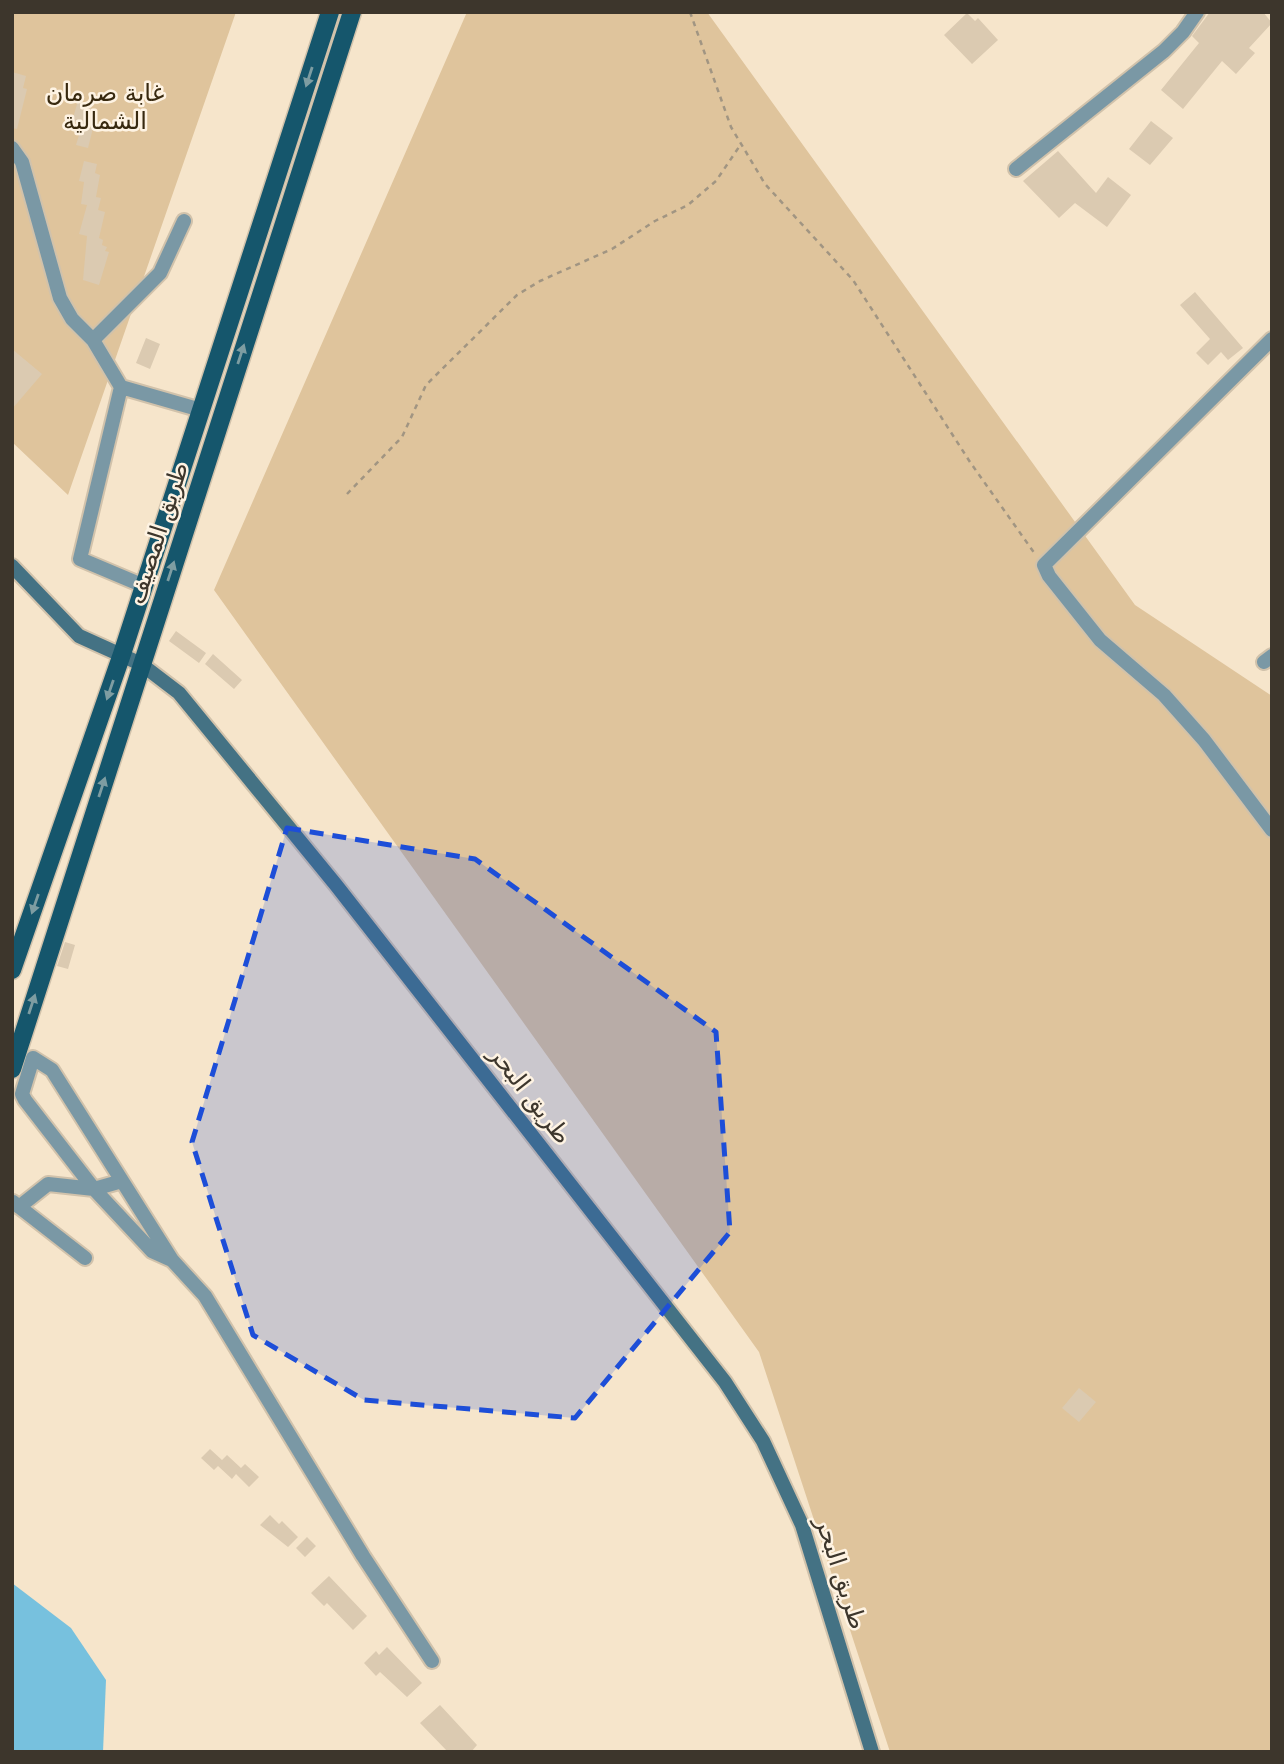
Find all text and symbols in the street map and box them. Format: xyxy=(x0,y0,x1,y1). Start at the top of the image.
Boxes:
one-way arrow xyxy=(303,67,314,88)
park label: غابة صرمان الشمالية xyxy=(46,79,164,135)
one-way arrow xyxy=(237,344,247,365)
street label: طريق المصيف xyxy=(122,459,194,607)
one-way arrow xyxy=(167,560,177,581)
one-way arrow xyxy=(104,679,115,700)
one-way arrow xyxy=(97,777,107,798)
one-way arrow xyxy=(29,894,40,915)
one-way arrow xyxy=(27,993,37,1014)
street label: طريق البحر xyxy=(482,1040,577,1150)
street label: طريق البحر xyxy=(809,1512,872,1633)

